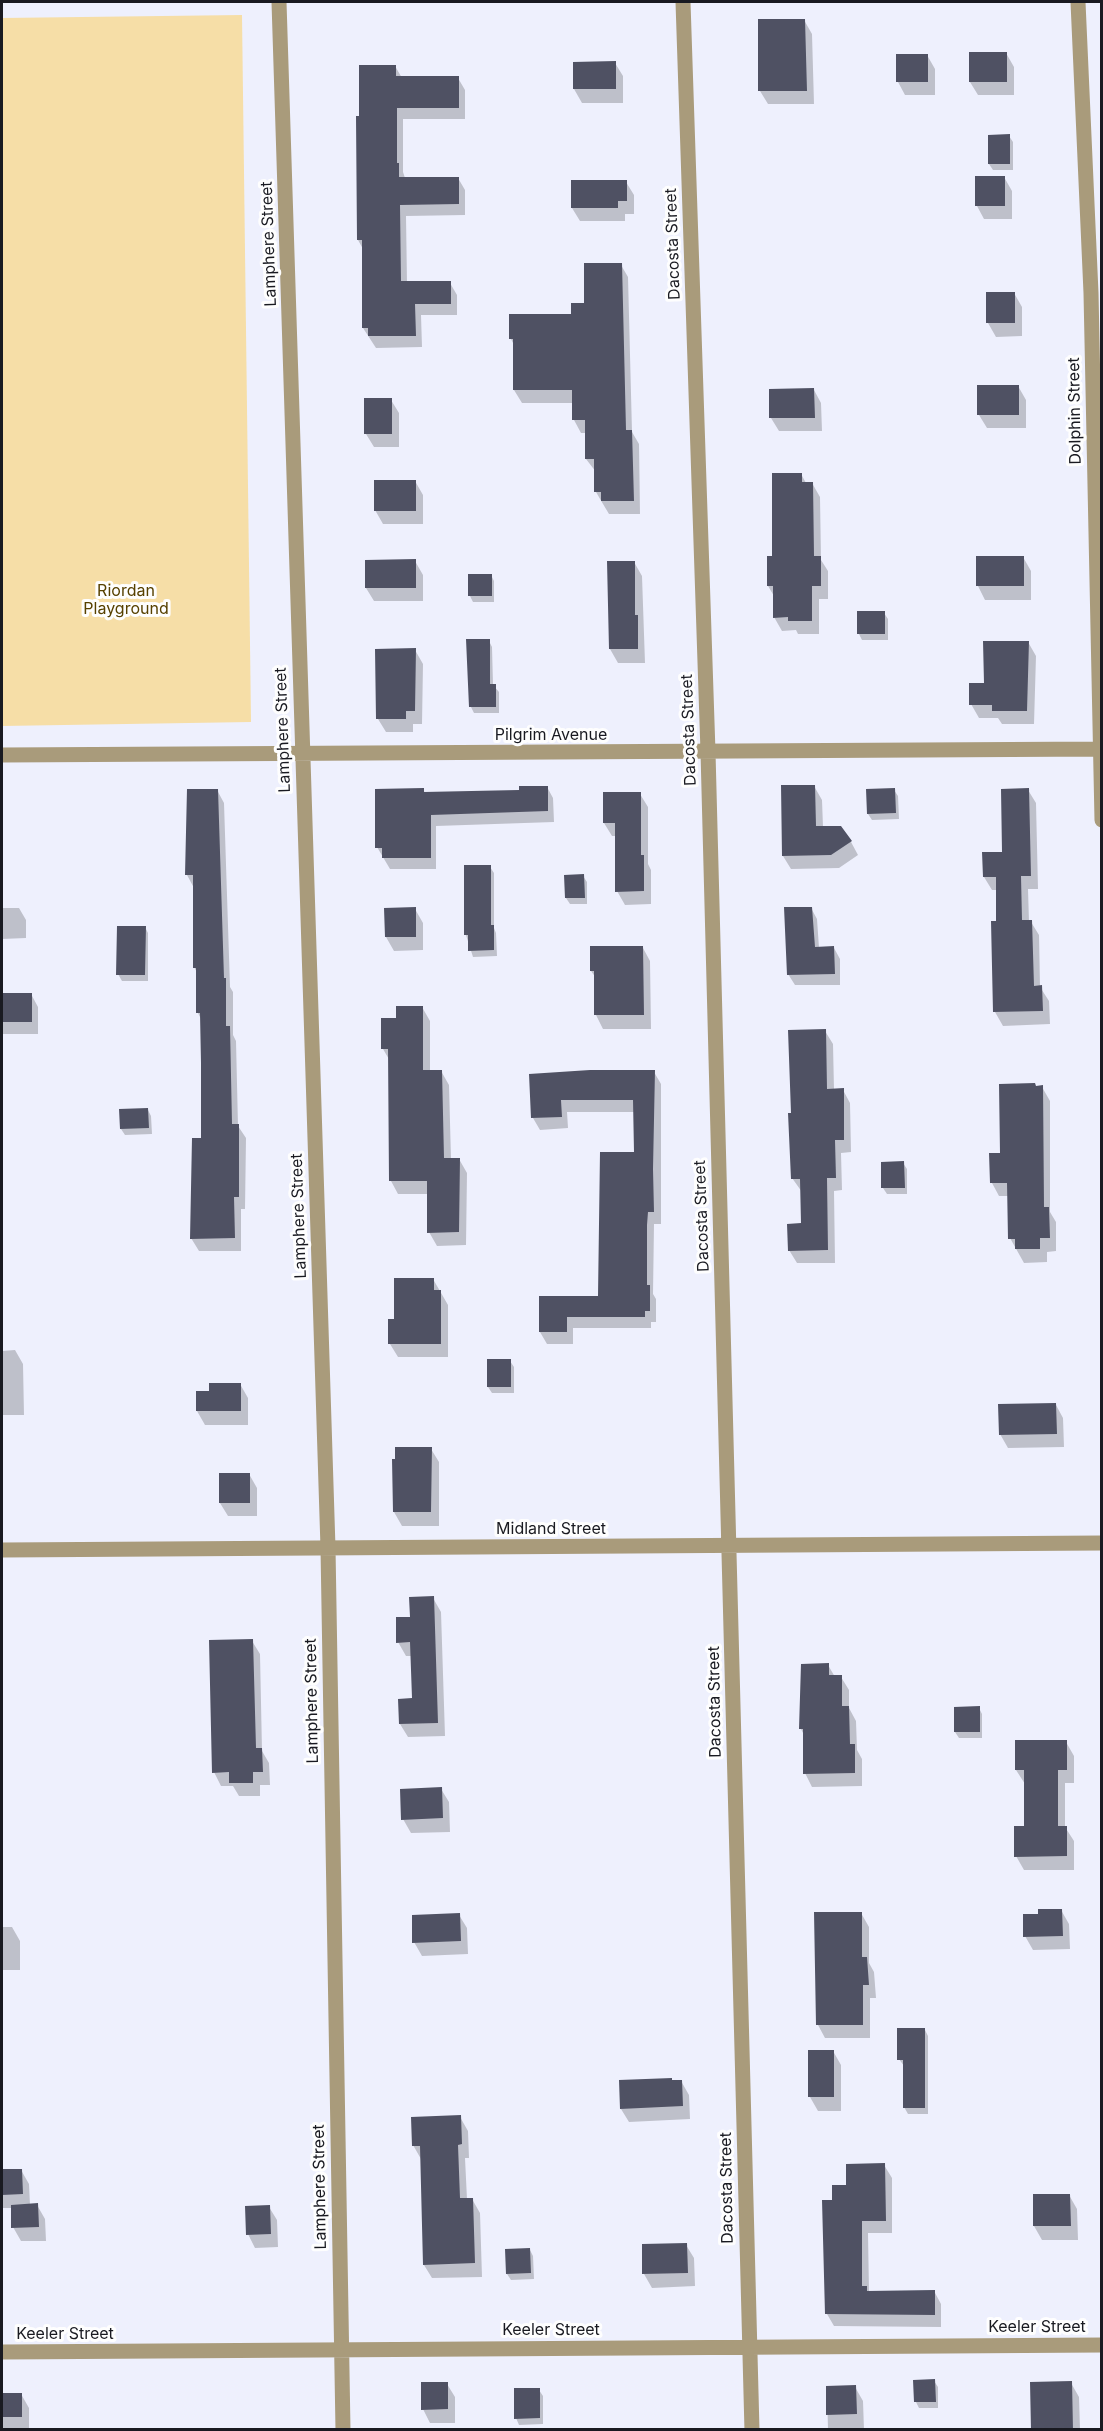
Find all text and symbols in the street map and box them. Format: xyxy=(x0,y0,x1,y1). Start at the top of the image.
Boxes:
street label: Lamphere Street xyxy=(257,181,281,307)
street label: Dacosta Street xyxy=(661,188,685,300)
street label: Dolphin Street xyxy=(1064,357,1086,465)
park label: Riordan Playground xyxy=(83,581,169,619)
street label: Lamphere Street xyxy=(271,667,295,793)
street label: Dacosta Street xyxy=(677,674,701,786)
street label: Pilgrim Avenue xyxy=(495,725,607,745)
street label: Lamphere Street xyxy=(287,1153,311,1279)
street label: Dacosta Street xyxy=(690,1160,714,1272)
street label: Midland Street xyxy=(496,1519,606,1539)
street label: Lamphere Street xyxy=(301,1638,323,1764)
street label: Dacosta Street xyxy=(704,1646,726,1758)
street label: Lamphere Street xyxy=(309,2124,331,2250)
street label: Dacosta Street xyxy=(716,2132,738,2244)
street label: Keeler Street xyxy=(988,2317,1086,2337)
street label: Keeler Street xyxy=(502,2320,600,2340)
street label: Keeler Street xyxy=(16,2324,114,2344)

